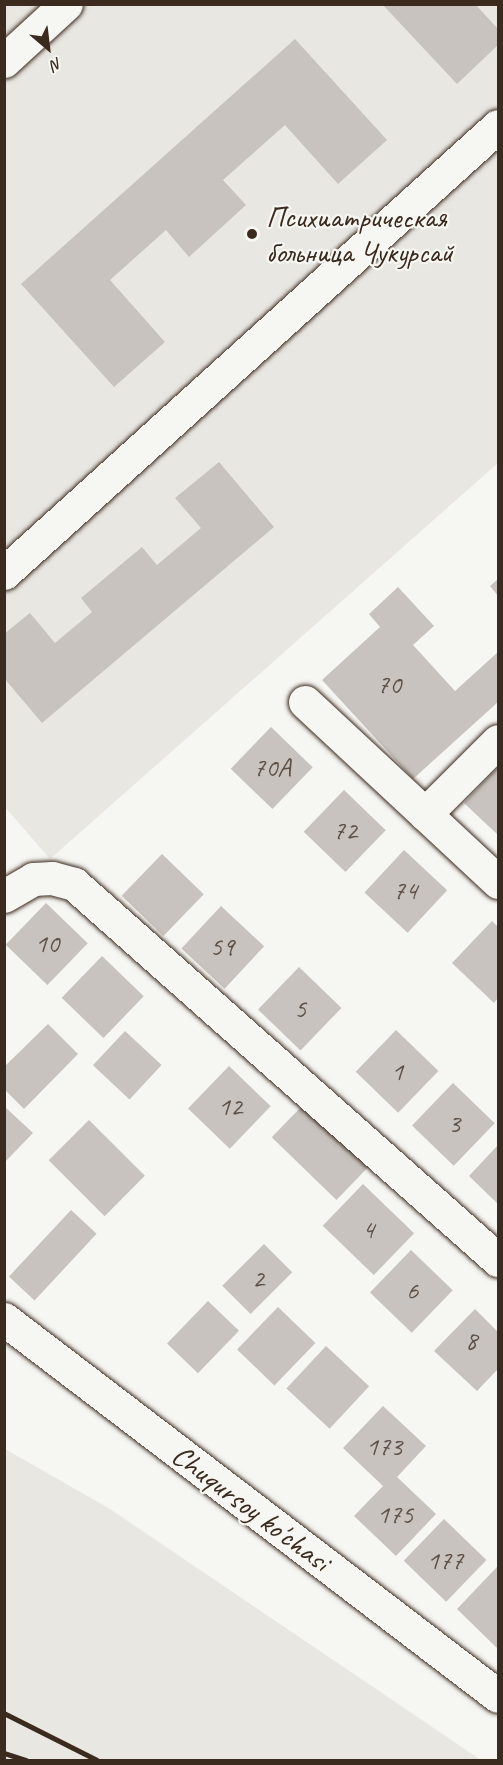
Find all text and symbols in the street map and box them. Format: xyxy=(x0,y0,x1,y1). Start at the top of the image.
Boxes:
north arrow xyxy=(18,18,78,78)
text: N xyxy=(47,53,66,75)
place label: Психиатрическая больница Чукурсай xyxy=(266,199,454,270)
marker: Психиатрическая больница Чукурсай xyxy=(243,225,261,243)
house number: 70 xyxy=(377,669,401,701)
house number: 70A xyxy=(253,752,291,784)
house number: 72 xyxy=(333,815,357,847)
house number: 74 xyxy=(393,875,417,907)
house number: 10 xyxy=(35,928,59,960)
house number: 59 xyxy=(210,931,234,963)
house number: 5 xyxy=(294,993,306,1025)
house number: 1 xyxy=(391,1056,403,1088)
house number: 12 xyxy=(218,1091,242,1123)
house number: 3 xyxy=(448,1108,460,1140)
house number: 4 xyxy=(362,1214,374,1246)
house number: 2 xyxy=(252,1263,264,1295)
house number: 6 xyxy=(406,1275,418,1307)
house number: 8 xyxy=(465,1325,477,1357)
house number: 173 xyxy=(366,1431,402,1463)
street label: Chuqursoy ko'chasi xyxy=(165,1437,337,1579)
house number: 175 xyxy=(377,1499,413,1531)
house number: 177 xyxy=(427,1545,463,1577)

